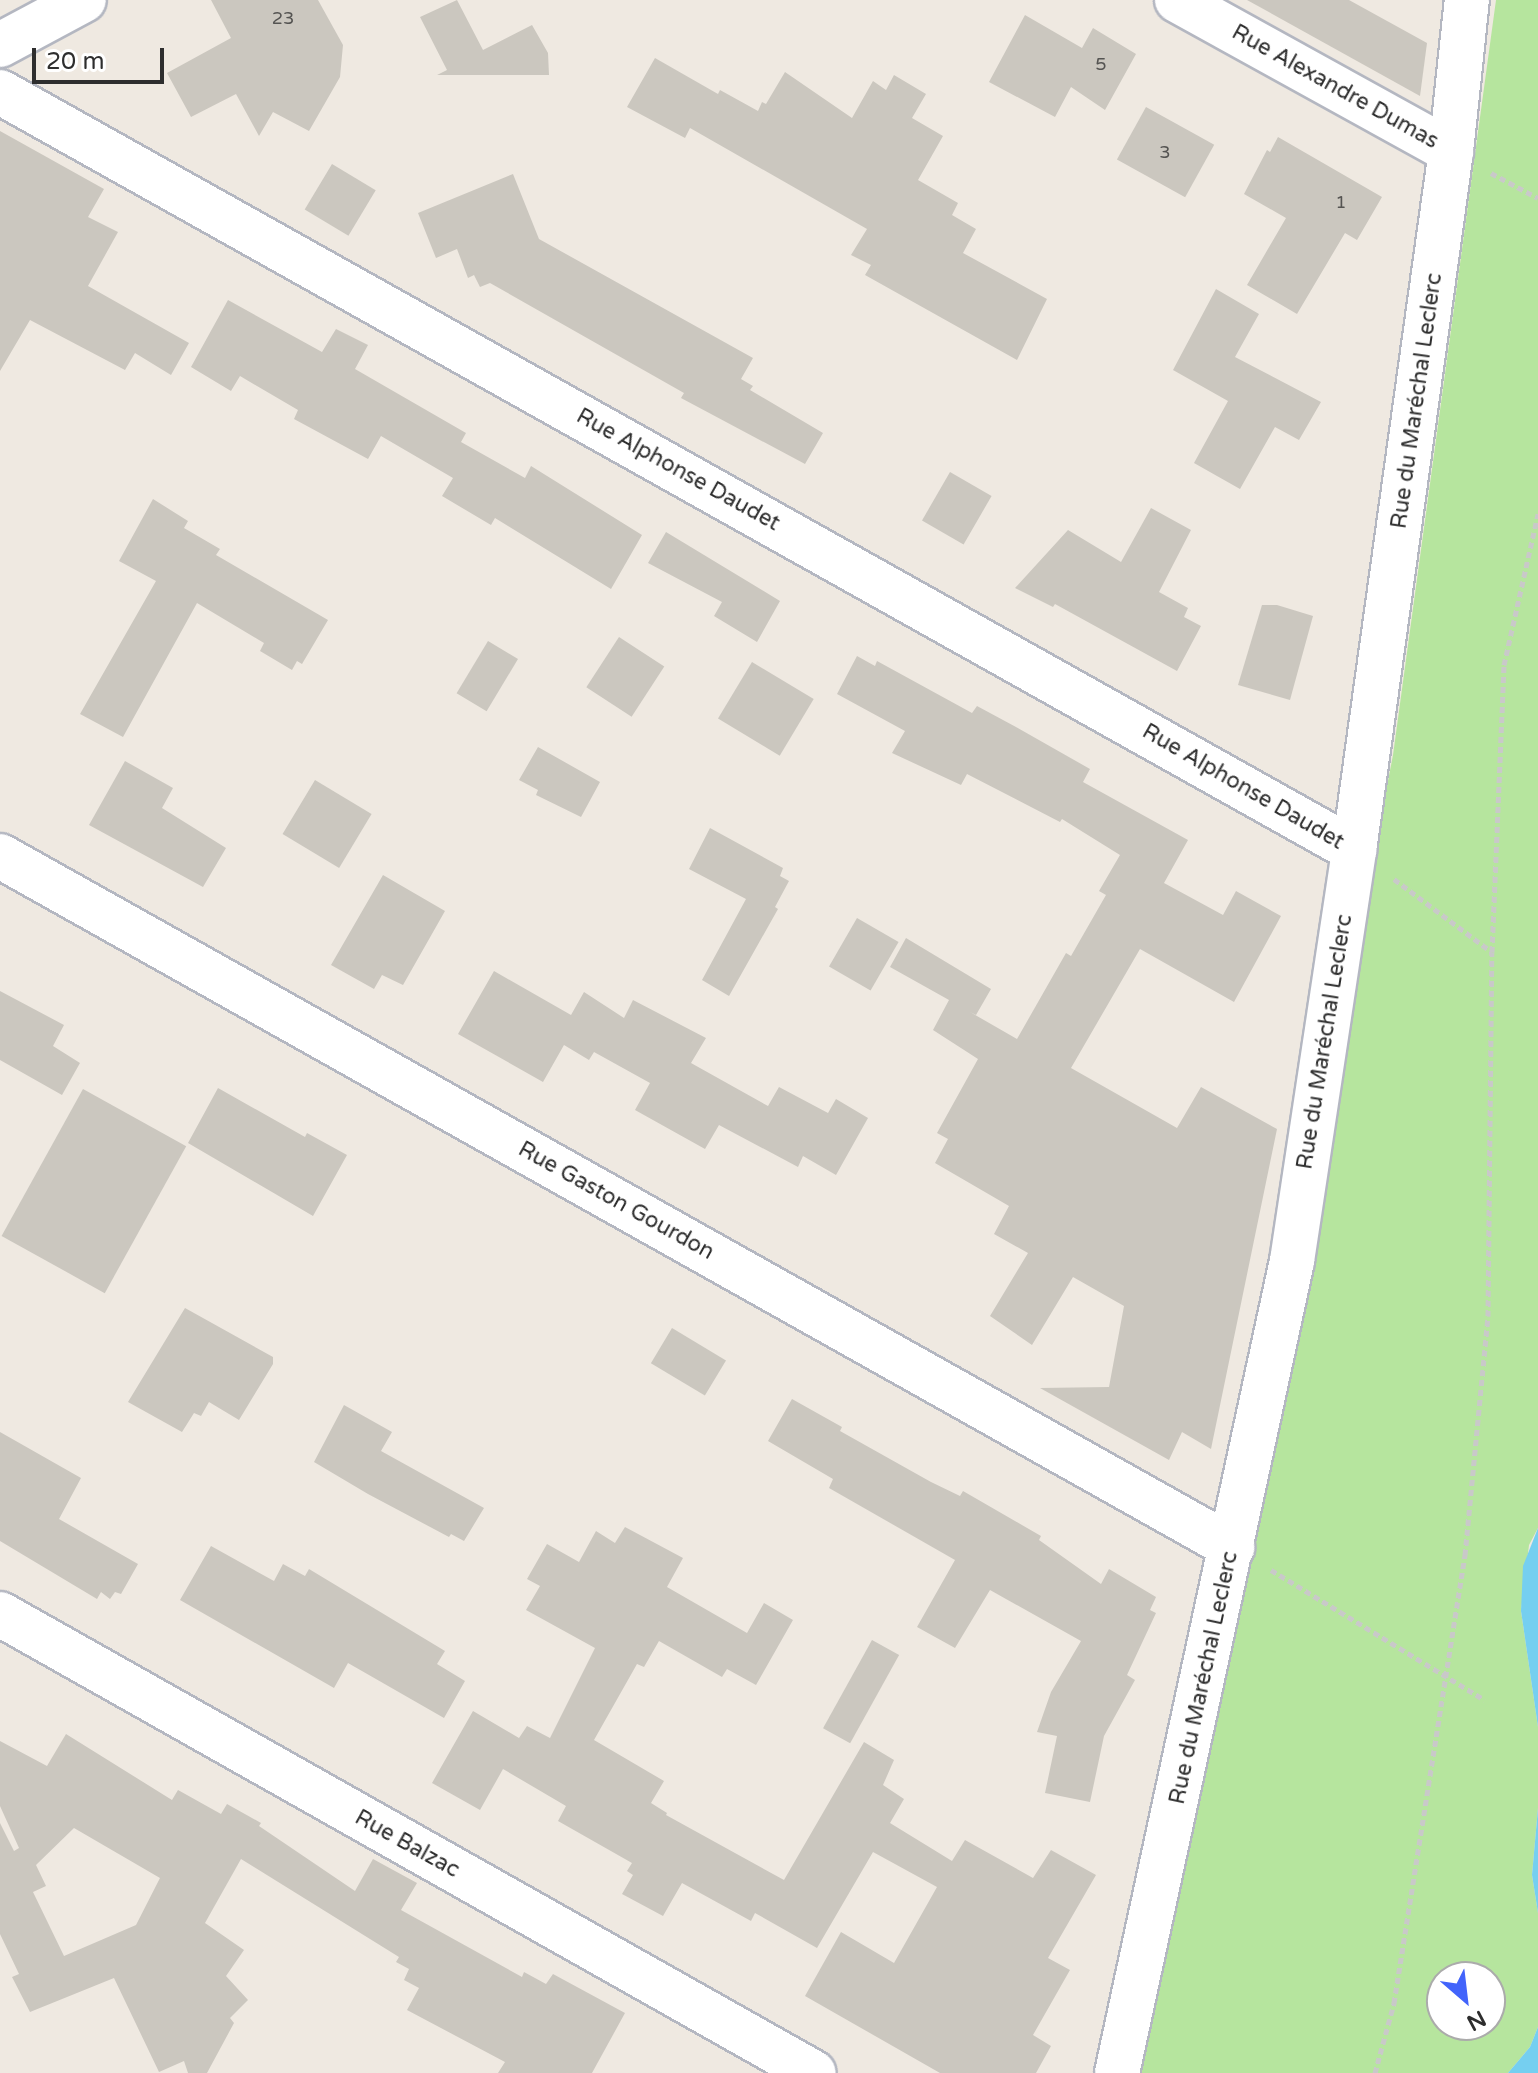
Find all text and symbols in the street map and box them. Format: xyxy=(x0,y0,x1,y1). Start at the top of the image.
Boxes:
house number: 23 xyxy=(272,7,294,29)
street label: Rue Alexandre Dumas xyxy=(1227,19,1443,155)
scale bar xyxy=(36,32,168,82)
text: 20 m xyxy=(46,47,104,76)
house number: 5 xyxy=(1095,53,1107,75)
house number: 3 xyxy=(1159,141,1171,163)
house number: 1 xyxy=(1335,191,1347,213)
street label: Rue du Maréchal Leclerc xyxy=(1386,272,1448,530)
street label: Rue Alphonse Daudet xyxy=(572,403,784,537)
street label: Rue Alphonse Daudet xyxy=(1137,718,1349,856)
street label: Rue du Maréchal Leclerc xyxy=(1292,913,1358,1171)
street label: Rue Gaston Gourdon xyxy=(514,1136,718,1266)
street label: Rue du Maréchal Leclerc xyxy=(1164,1549,1244,1807)
street label: Rue Balzac xyxy=(350,1804,464,1884)
north arrow xyxy=(1426,1961,1506,2041)
text: N xyxy=(1462,2005,1490,2036)

